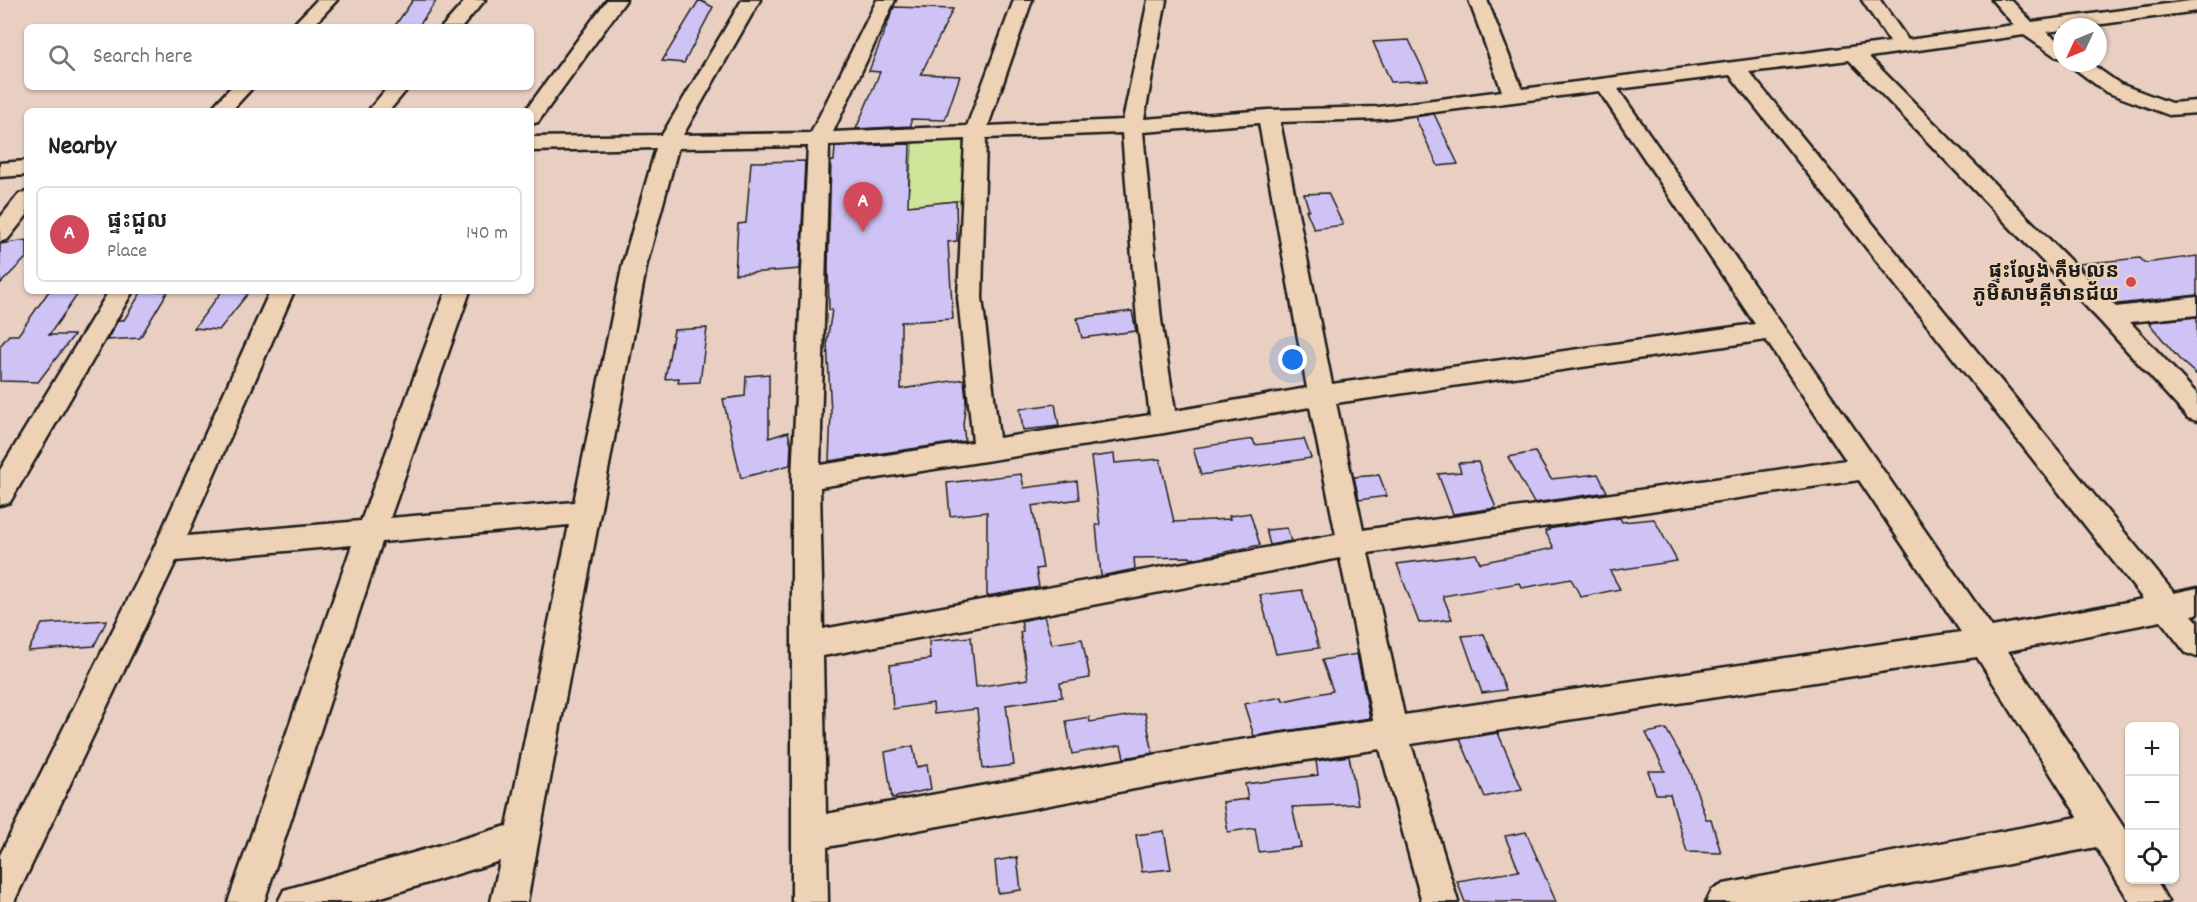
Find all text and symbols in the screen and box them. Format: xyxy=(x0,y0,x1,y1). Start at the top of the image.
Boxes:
north arrow xyxy=(2053,18,2107,72)
search box xyxy=(24,24,534,90)
icon: search xyxy=(45,41,78,74)
text: Search here xyxy=(93,42,192,73)
text: Nearby xyxy=(48,129,116,166)
pin: A xyxy=(844,182,882,232)
text: ផ្ទះជួល xyxy=(107,207,168,238)
text: A xyxy=(64,220,75,248)
text: 140 m xyxy=(466,220,508,248)
text: Place xyxy=(107,238,147,266)
place label: ផ្ទះល្វែង គឹម លន ភូមិសាមគ្គីមានជ័យ xyxy=(1973,258,2119,310)
marker: ផ្ទះល្វែង គឹម លន ភូមិសាមគ្គីមានជ័យ xyxy=(2124,275,2138,289)
your location xyxy=(1278,345,1307,374)
map controls xyxy=(2125,722,2179,884)
button: + xyxy=(2125,722,2179,776)
button: − xyxy=(2125,776,2179,830)
button: locate xyxy=(2125,830,2179,884)

